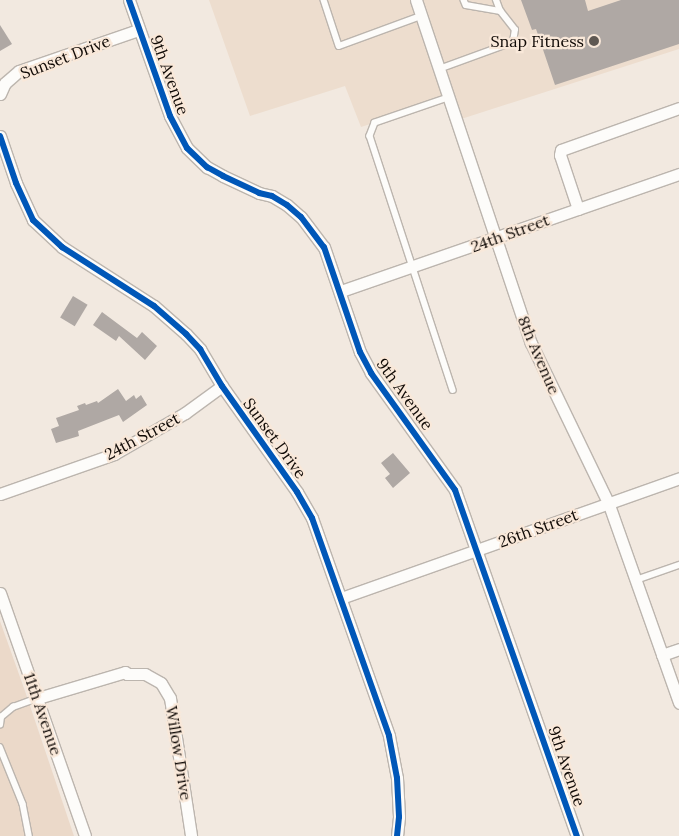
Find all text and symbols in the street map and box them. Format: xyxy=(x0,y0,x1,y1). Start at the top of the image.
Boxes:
street label: Sunset Drive xyxy=(17,31,113,83)
place label: Snap Fitness xyxy=(490,31,584,51)
street label: 9th Avenue xyxy=(147,32,193,118)
marker: Snap Fitness xyxy=(588,35,600,47)
street label: 24th Street xyxy=(468,210,552,256)
street label: 8th Avenue xyxy=(514,313,564,397)
street label: 9th Avenue xyxy=(373,355,437,433)
street label: Sunset Drive xyxy=(239,394,311,482)
street label: 24th Street xyxy=(101,408,183,464)
street label: 26th Street xyxy=(496,505,580,551)
street label: 11th Avenue xyxy=(20,670,66,758)
street label: Willow Drive xyxy=(162,705,196,801)
street label: 9th Avenue xyxy=(544,723,590,809)

